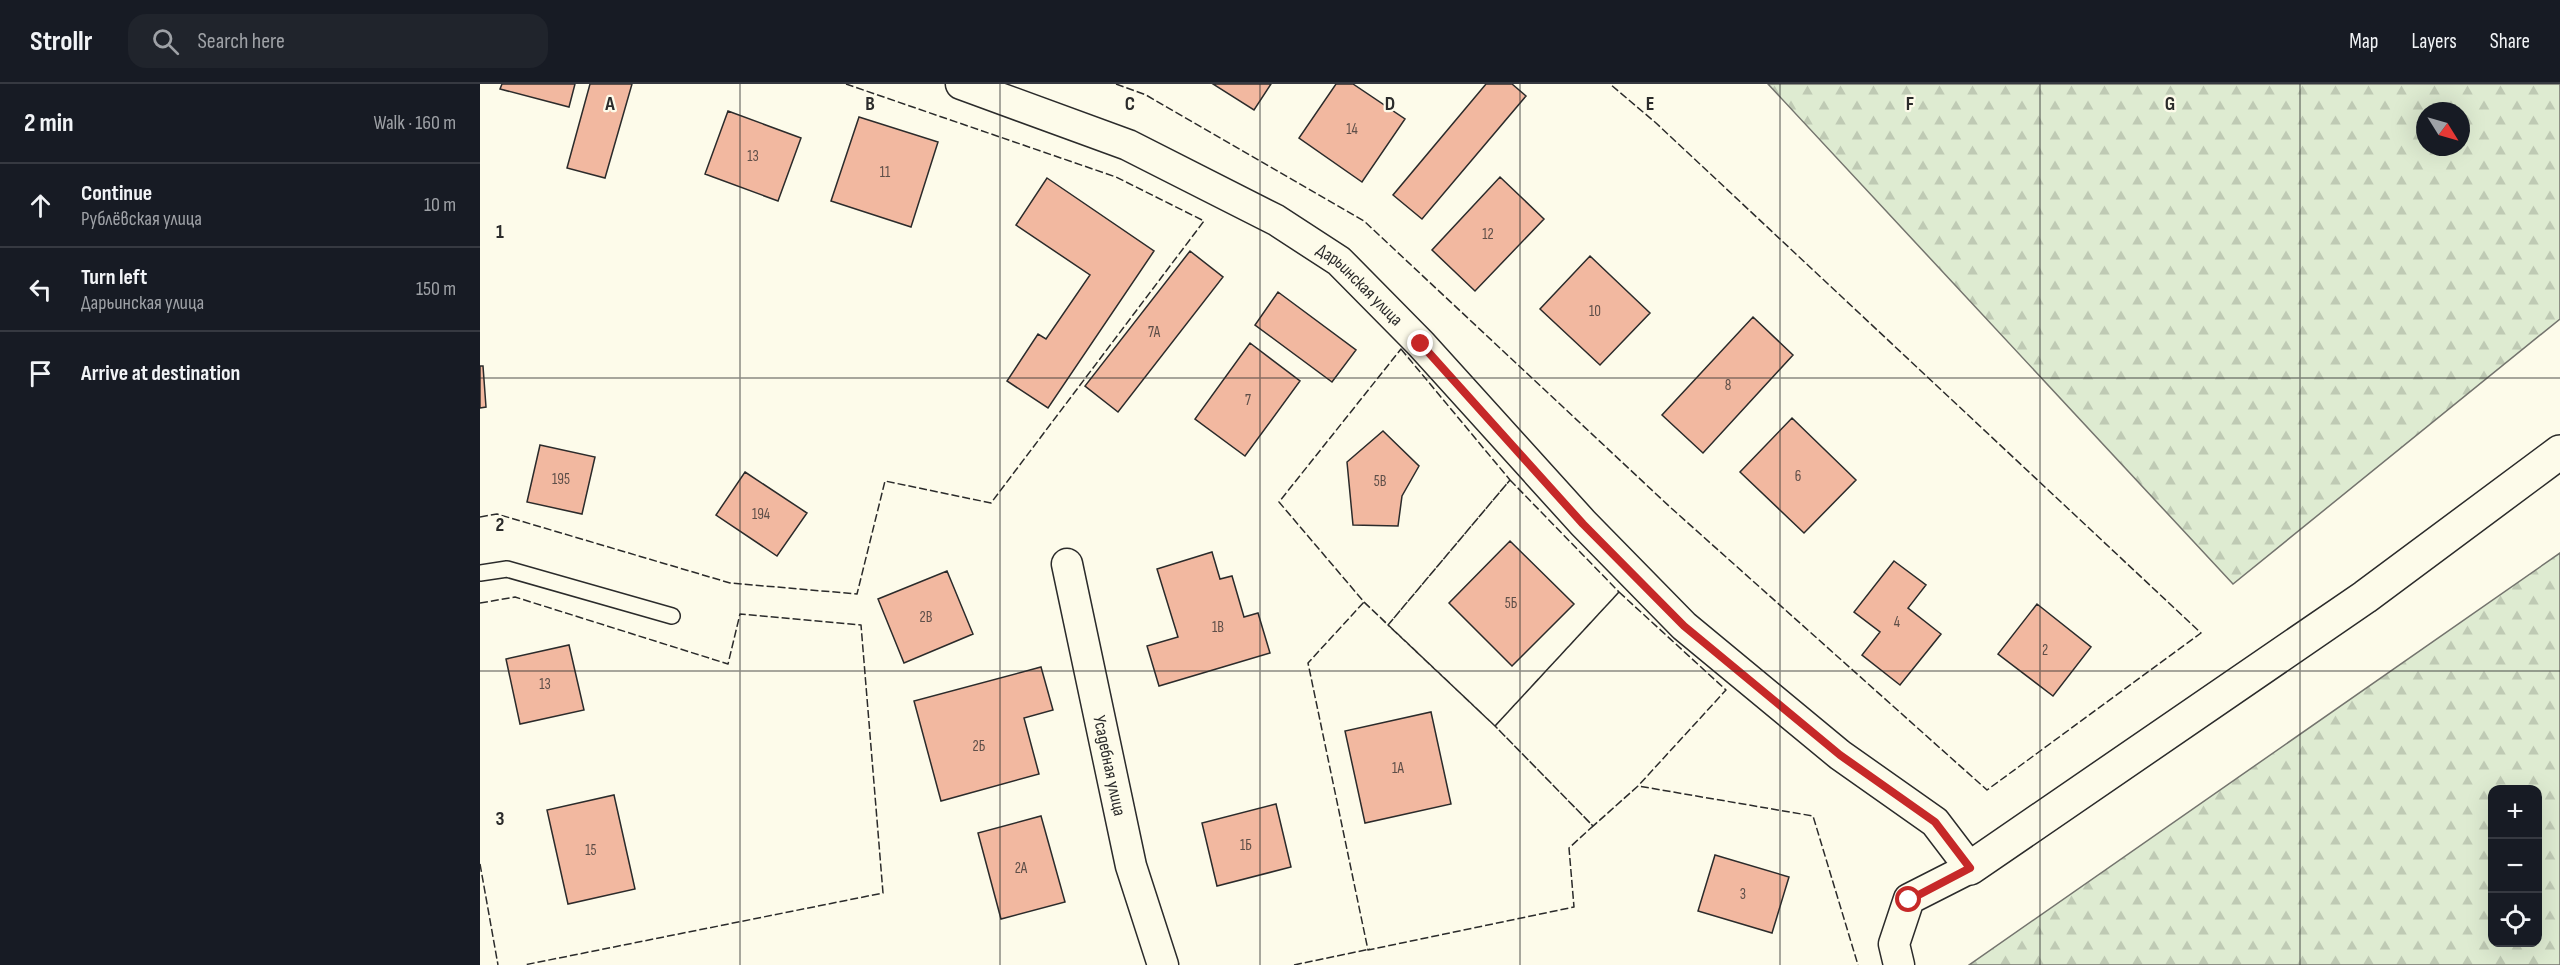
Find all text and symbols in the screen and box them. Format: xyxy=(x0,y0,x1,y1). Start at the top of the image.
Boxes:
search box xyxy=(128,14,548,68)
text: Strollr xyxy=(30,25,92,58)
icon: search xyxy=(149,25,182,58)
text: Search here xyxy=(197,28,285,55)
text: Map xyxy=(2349,29,2378,54)
text: Layers xyxy=(2411,29,2457,54)
text: Share xyxy=(2490,29,2530,54)
text: A xyxy=(604,92,615,116)
text: B xyxy=(865,92,875,116)
text: C xyxy=(1125,92,1135,116)
text: D xyxy=(1385,92,1395,116)
text: E xyxy=(1646,92,1654,116)
text: F xyxy=(1906,92,1914,116)
text: G xyxy=(2165,92,2175,116)
north arrow xyxy=(2416,102,2470,156)
text: 2 min xyxy=(24,108,74,139)
text: Walk · 160 m xyxy=(373,111,456,135)
house number: 14 xyxy=(1346,120,1358,139)
house number: 13 xyxy=(747,147,759,166)
house number: 11 xyxy=(880,163,891,182)
text: Continue xyxy=(81,180,152,207)
icon: ahead xyxy=(24,189,57,222)
text: 10 m xyxy=(424,193,456,217)
text: Рублёвская улица xyxy=(81,207,202,231)
text: 1 xyxy=(496,220,504,244)
house number: 12 xyxy=(1482,225,1494,244)
street label: Дарьинская улица xyxy=(1313,239,1407,330)
text: Turn left xyxy=(81,264,147,291)
icon: left xyxy=(24,273,57,306)
text: 150 m xyxy=(416,277,456,301)
text: Дарьинская улица xyxy=(81,291,204,315)
house number: 10 xyxy=(1589,302,1601,321)
house number: 7А xyxy=(1148,323,1161,342)
route end xyxy=(1407,330,1433,356)
icon: arrive xyxy=(24,357,57,390)
text: Arrive at destination xyxy=(81,360,240,387)
house number: 8 xyxy=(1725,376,1731,395)
house number: 7 xyxy=(1245,391,1251,410)
house number: 6 xyxy=(1795,467,1801,486)
house number: 195 xyxy=(552,470,570,489)
house number: 5В xyxy=(1374,472,1387,491)
house number: 194 xyxy=(752,505,770,524)
text: 2 xyxy=(496,513,504,537)
house number: 5Б xyxy=(1505,594,1518,613)
house number: 2В xyxy=(920,608,933,627)
house number: 4 xyxy=(1894,613,1900,632)
house number: 1В xyxy=(1212,618,1224,637)
house number: 2 xyxy=(2042,641,2048,660)
house number: 13 xyxy=(539,675,551,694)
street label: Усадебная улица xyxy=(1088,713,1130,818)
house number: 2Б xyxy=(973,737,986,756)
house number: 1А xyxy=(1392,759,1405,778)
map controls xyxy=(2488,785,2542,947)
button: + xyxy=(2488,785,2542,839)
text: 3 xyxy=(496,807,505,831)
house number: 1Б xyxy=(1240,836,1252,855)
button: − xyxy=(2488,839,2542,893)
house number: 15 xyxy=(585,841,597,860)
house number: 2А xyxy=(1015,859,1028,878)
house number: 3 xyxy=(1740,885,1746,904)
route start xyxy=(1895,886,1921,912)
button: locate xyxy=(2488,893,2542,947)

